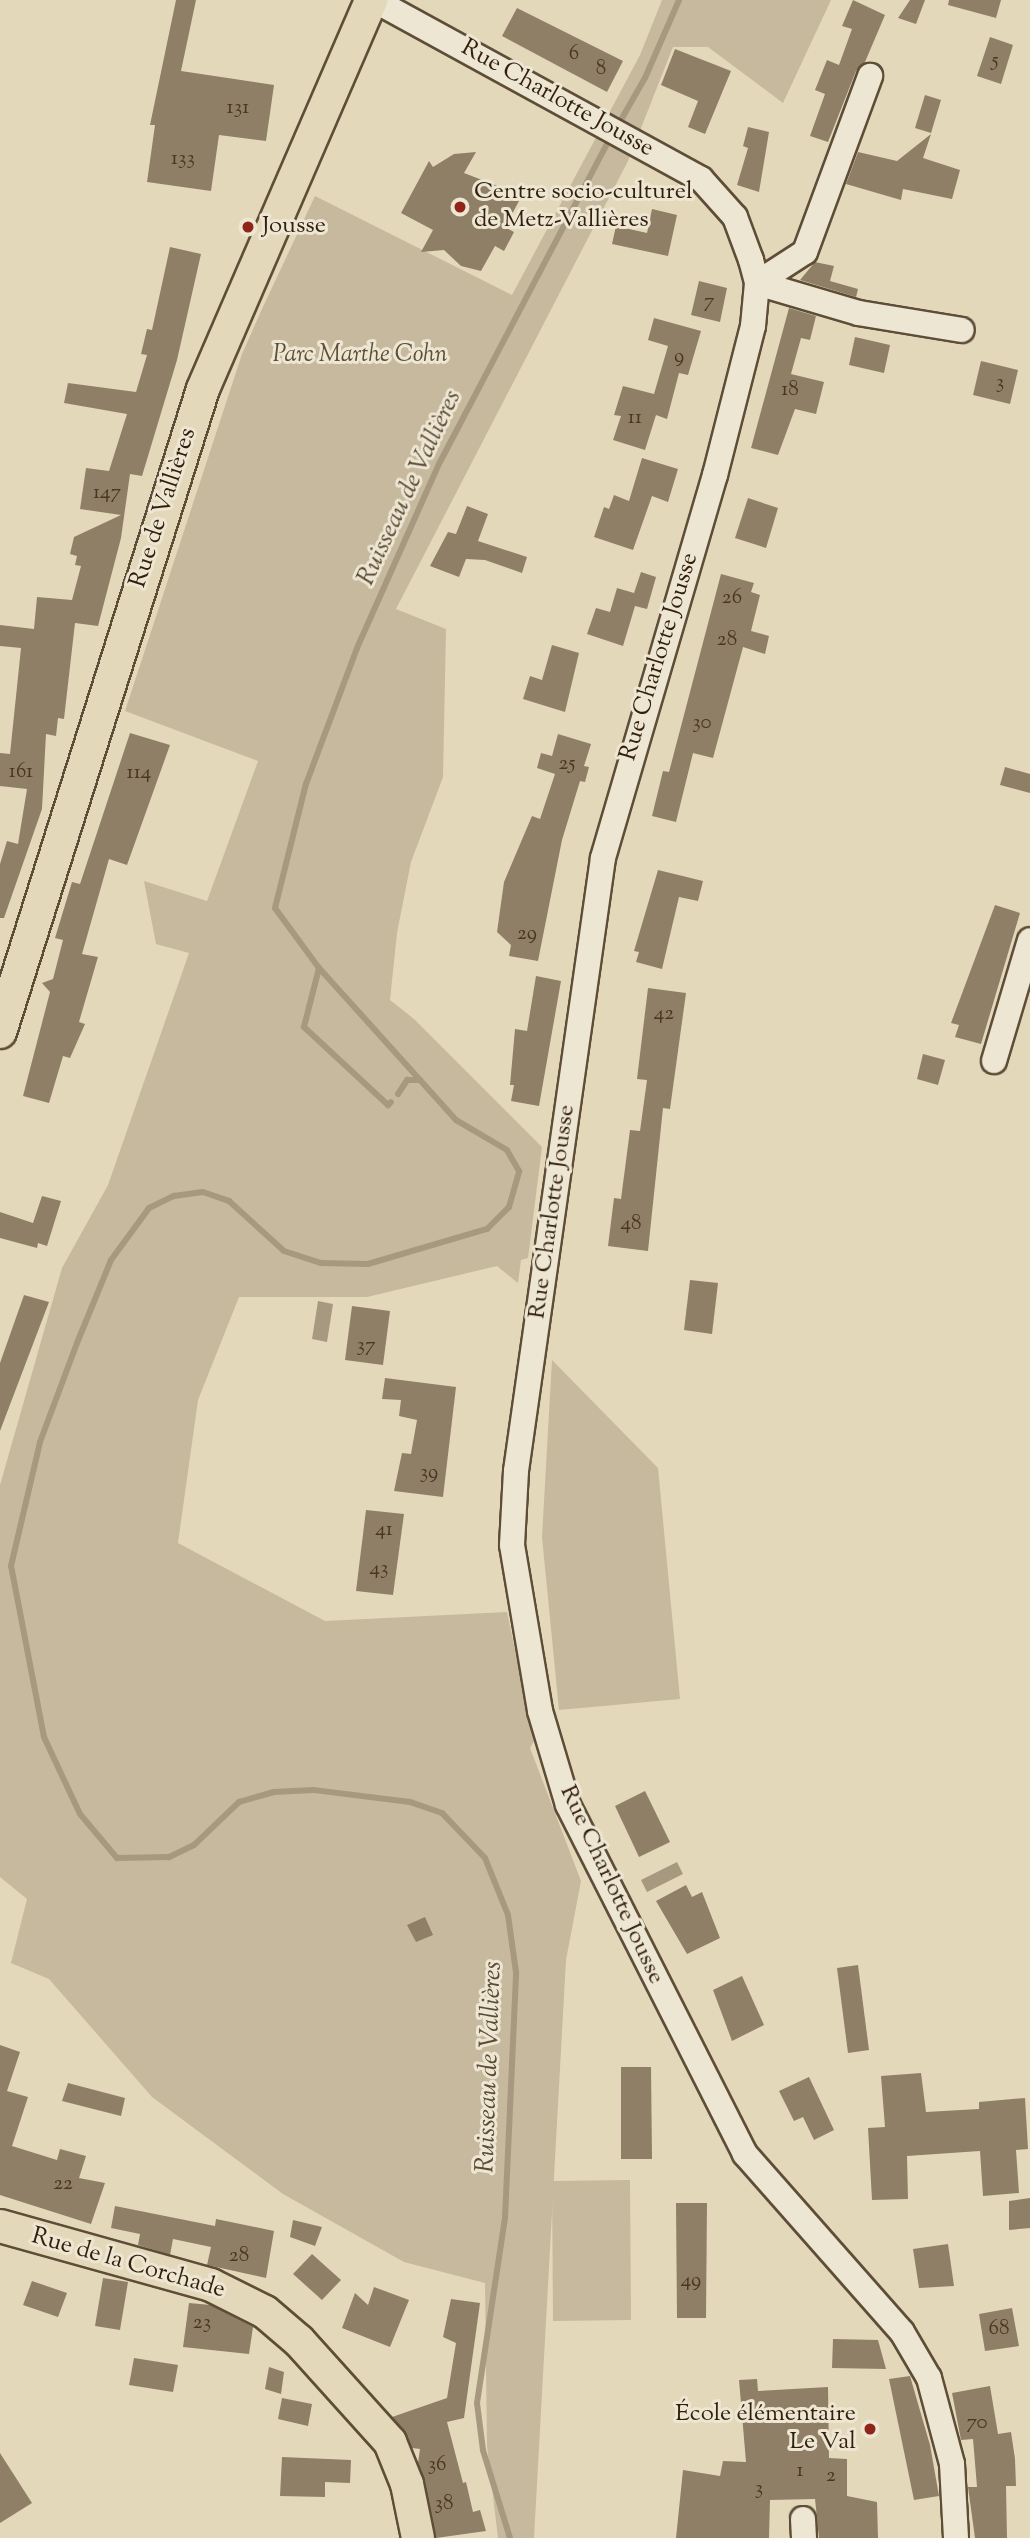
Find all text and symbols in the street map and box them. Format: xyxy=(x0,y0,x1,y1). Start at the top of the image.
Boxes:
street label: Rue Charlotte Jousse xyxy=(456,34,658,164)
house number: 6 xyxy=(569,41,579,67)
house number: 5 xyxy=(991,48,999,74)
house number: 8 xyxy=(596,56,606,82)
house number: 131 xyxy=(227,95,249,121)
house number: 133 xyxy=(171,146,195,172)
place label: Centre socio-culturel de Metz-Vallières xyxy=(474,179,693,235)
marker: Centre socio-culturel de Metz-Vallières xyxy=(452,199,468,215)
place label: Jousse xyxy=(262,213,326,241)
marker: Jousse xyxy=(240,219,256,235)
house number: 7 xyxy=(704,289,714,315)
park label: Parc Marthe Cohn xyxy=(273,342,447,370)
house number: 9 xyxy=(674,344,684,370)
house number: 3 xyxy=(996,370,1004,396)
house number: 18 xyxy=(781,377,799,403)
water label: Ruisseau de Vallières xyxy=(351,386,469,590)
house number: 11 xyxy=(628,405,642,431)
street label: Rue de Vallières xyxy=(125,425,203,591)
house number: 147 xyxy=(93,480,121,506)
street label: Rue Charlotte Jousse xyxy=(615,550,705,764)
house number: 26 xyxy=(722,585,742,611)
house number: 28 xyxy=(717,627,737,653)
house number: 30 xyxy=(692,710,712,736)
house number: 25 xyxy=(558,751,576,777)
house number: 161 xyxy=(9,759,33,785)
house number: 114 xyxy=(127,760,151,786)
house number: 29 xyxy=(517,921,537,947)
house number: 42 xyxy=(654,1001,674,1027)
street label: Rue Charlotte Jousse xyxy=(524,1103,582,1321)
house number: 48 xyxy=(620,1211,642,1237)
house number: 37 xyxy=(356,1333,376,1359)
house number: 39 xyxy=(420,1460,438,1486)
house number: 41 xyxy=(375,1517,393,1543)
house number: 43 xyxy=(369,1556,389,1582)
street label: Rue Charlotte Jousse xyxy=(552,1781,670,1989)
water label: Ruisseau de Vallières xyxy=(471,1961,509,2173)
house number: 22 xyxy=(53,2171,73,2197)
street label: Rue de la Corchade xyxy=(28,2223,228,2305)
house number: 28 xyxy=(229,2243,249,2269)
house number: 49 xyxy=(681,2268,701,2294)
house number: 23 xyxy=(193,2310,211,2336)
house number: 68 xyxy=(989,2316,1009,2342)
place label: École élémentaire Le Val xyxy=(675,2401,856,2457)
house number: 70 xyxy=(966,2410,988,2436)
marker: École élémentaire Le Val xyxy=(862,2421,878,2437)
house number: 36 xyxy=(428,2452,446,2478)
house number: 1 xyxy=(796,2458,804,2484)
house number: 2 xyxy=(826,2463,836,2489)
house number: 3 xyxy=(755,2476,763,2502)
house number: 38 xyxy=(435,2491,453,2517)

